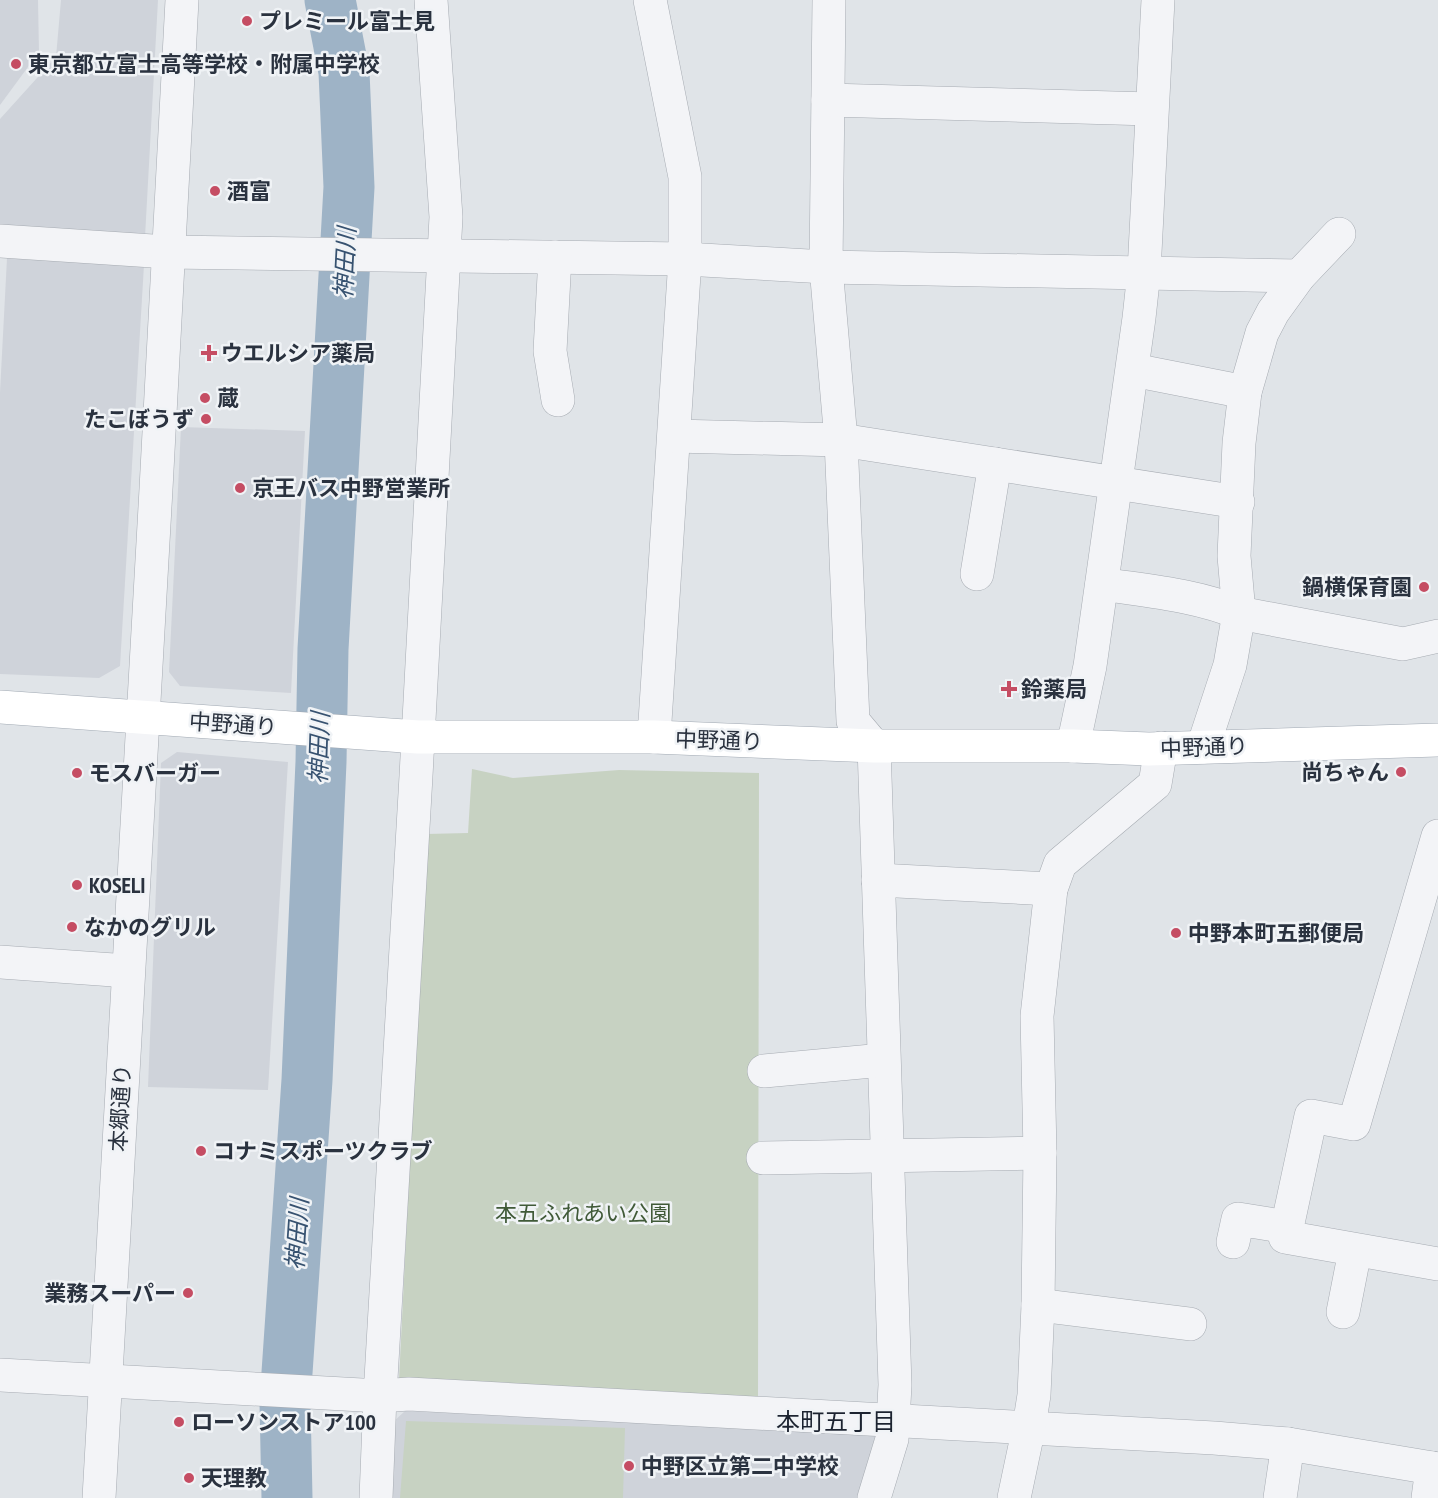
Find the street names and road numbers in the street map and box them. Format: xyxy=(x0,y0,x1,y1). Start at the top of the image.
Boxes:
street label: 中野通り xyxy=(188,707,278,741)
street label: 中野通り xyxy=(675,724,763,756)
street label: 中野通り xyxy=(1160,731,1248,763)
street label: 本郷通り xyxy=(104,1063,136,1153)

